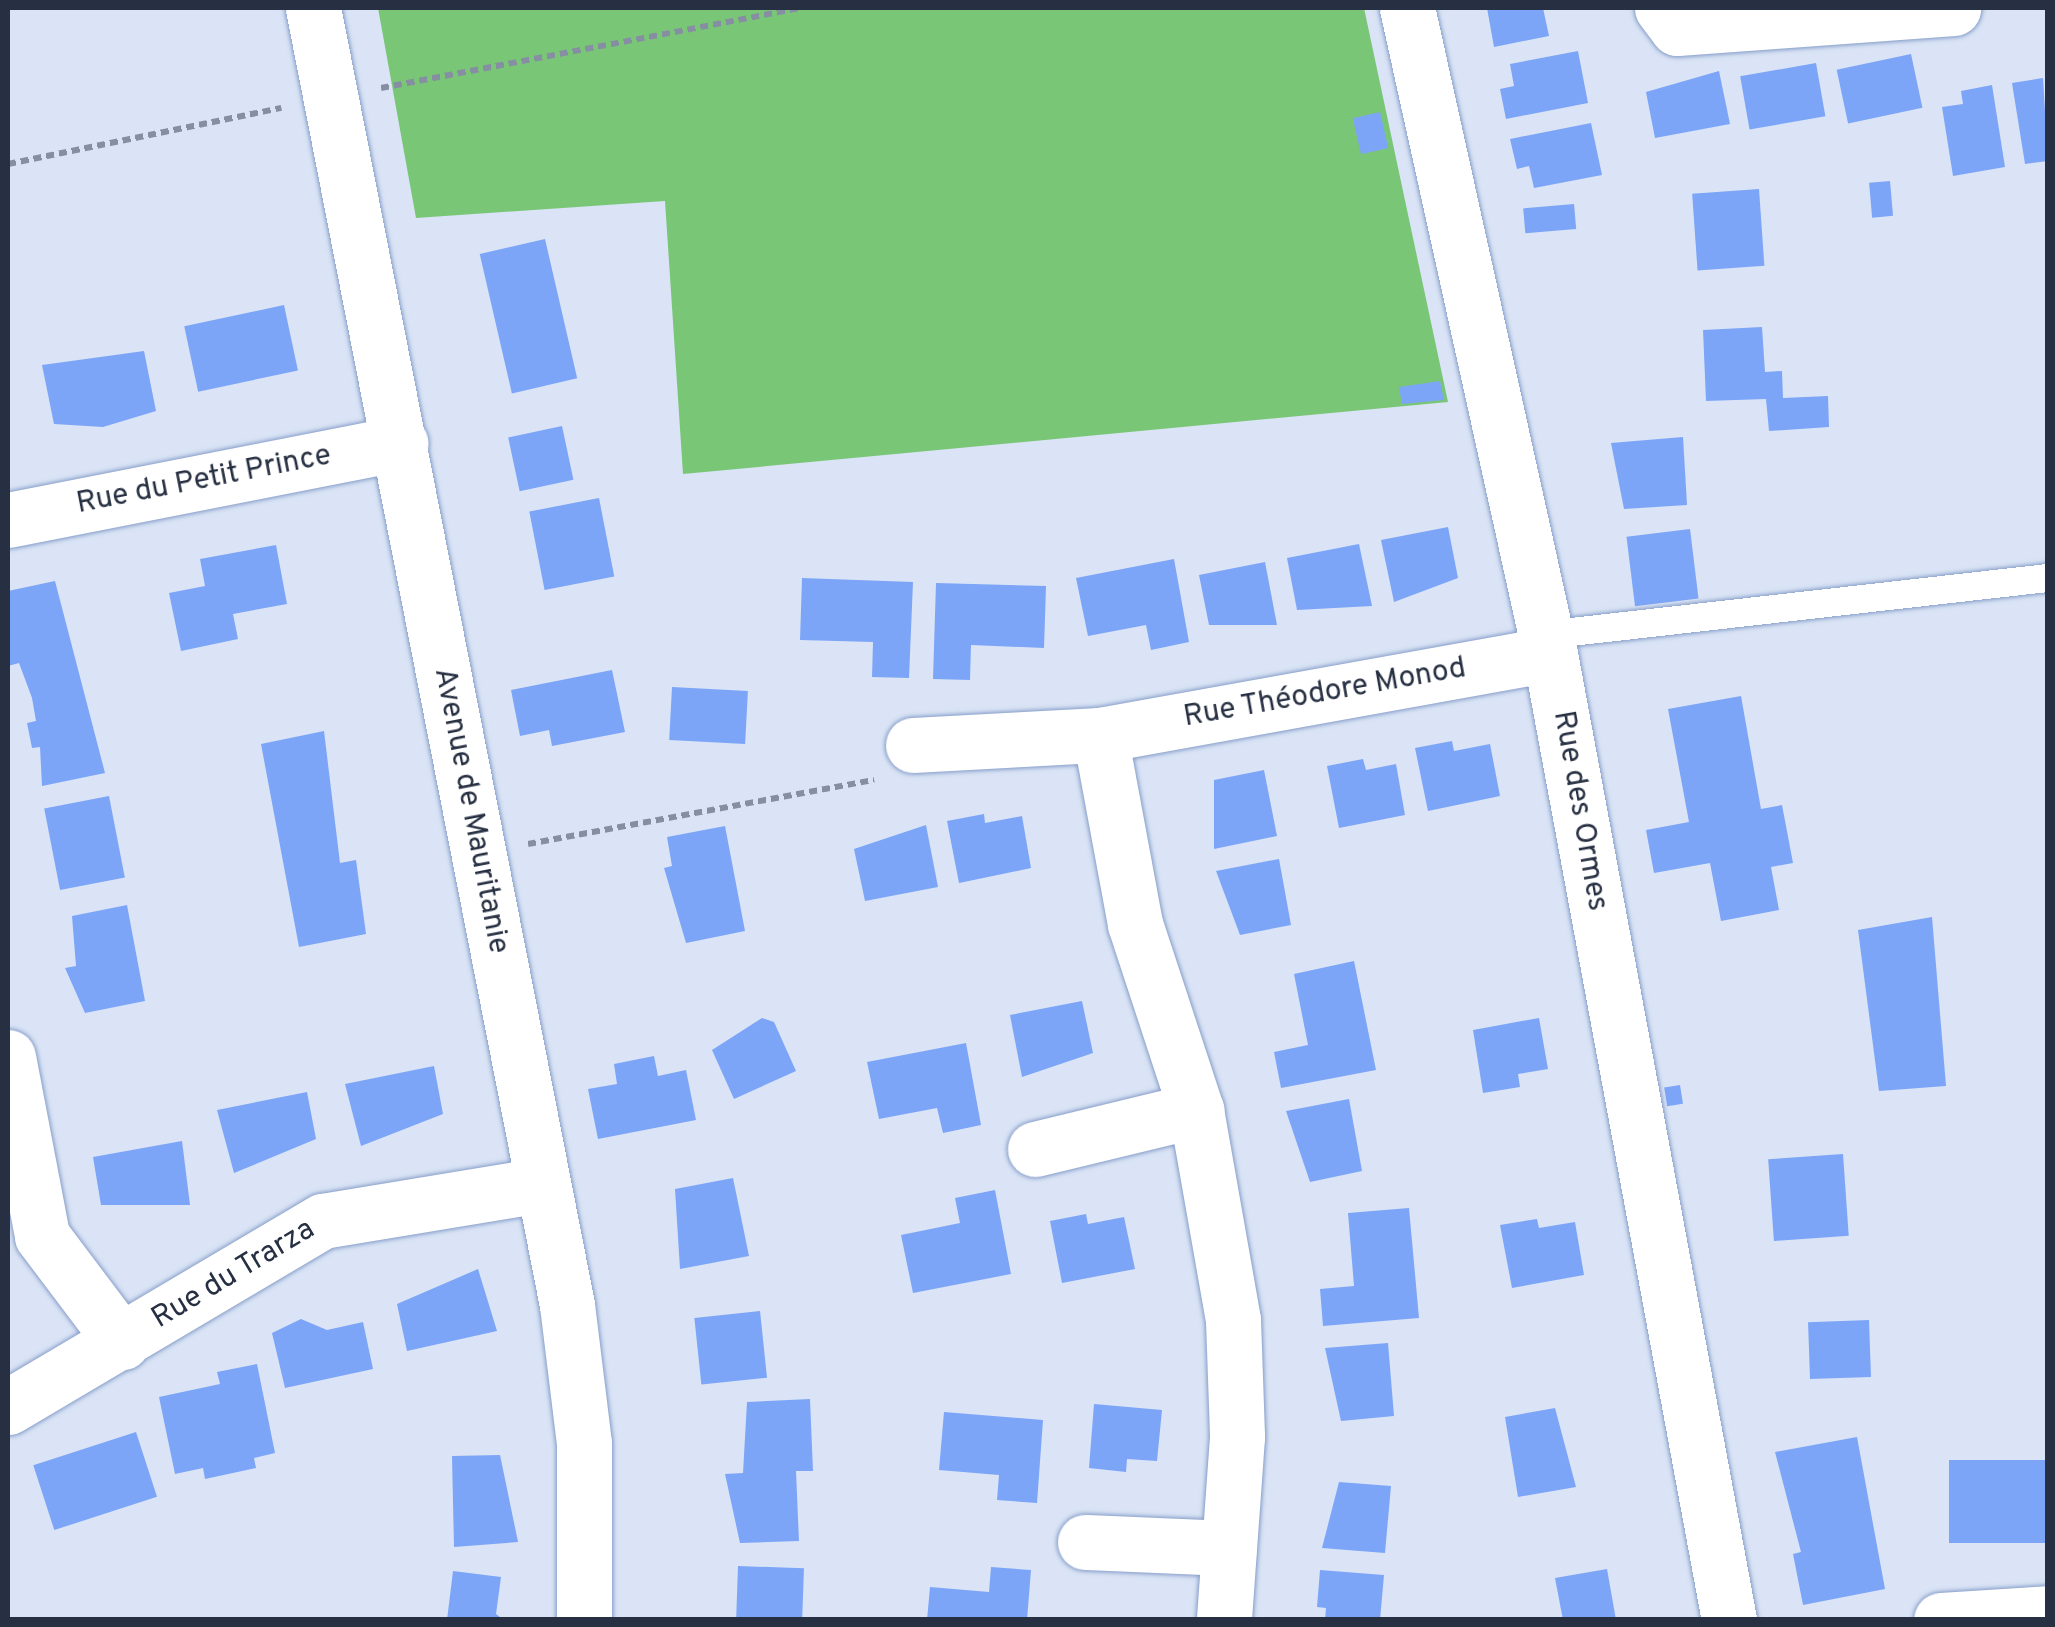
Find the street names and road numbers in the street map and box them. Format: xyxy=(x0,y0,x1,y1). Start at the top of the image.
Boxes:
street label: Rue du Petit Prince xyxy=(74,439,334,523)
street label: Rue Théodore Monod xyxy=(1180,651,1470,737)
street label: Avenue de Mauritanie xyxy=(425,665,515,957)
street label: Rue des Ormes xyxy=(1544,708,1614,914)
street label: Rue du Trarza xyxy=(146,1212,322,1338)

